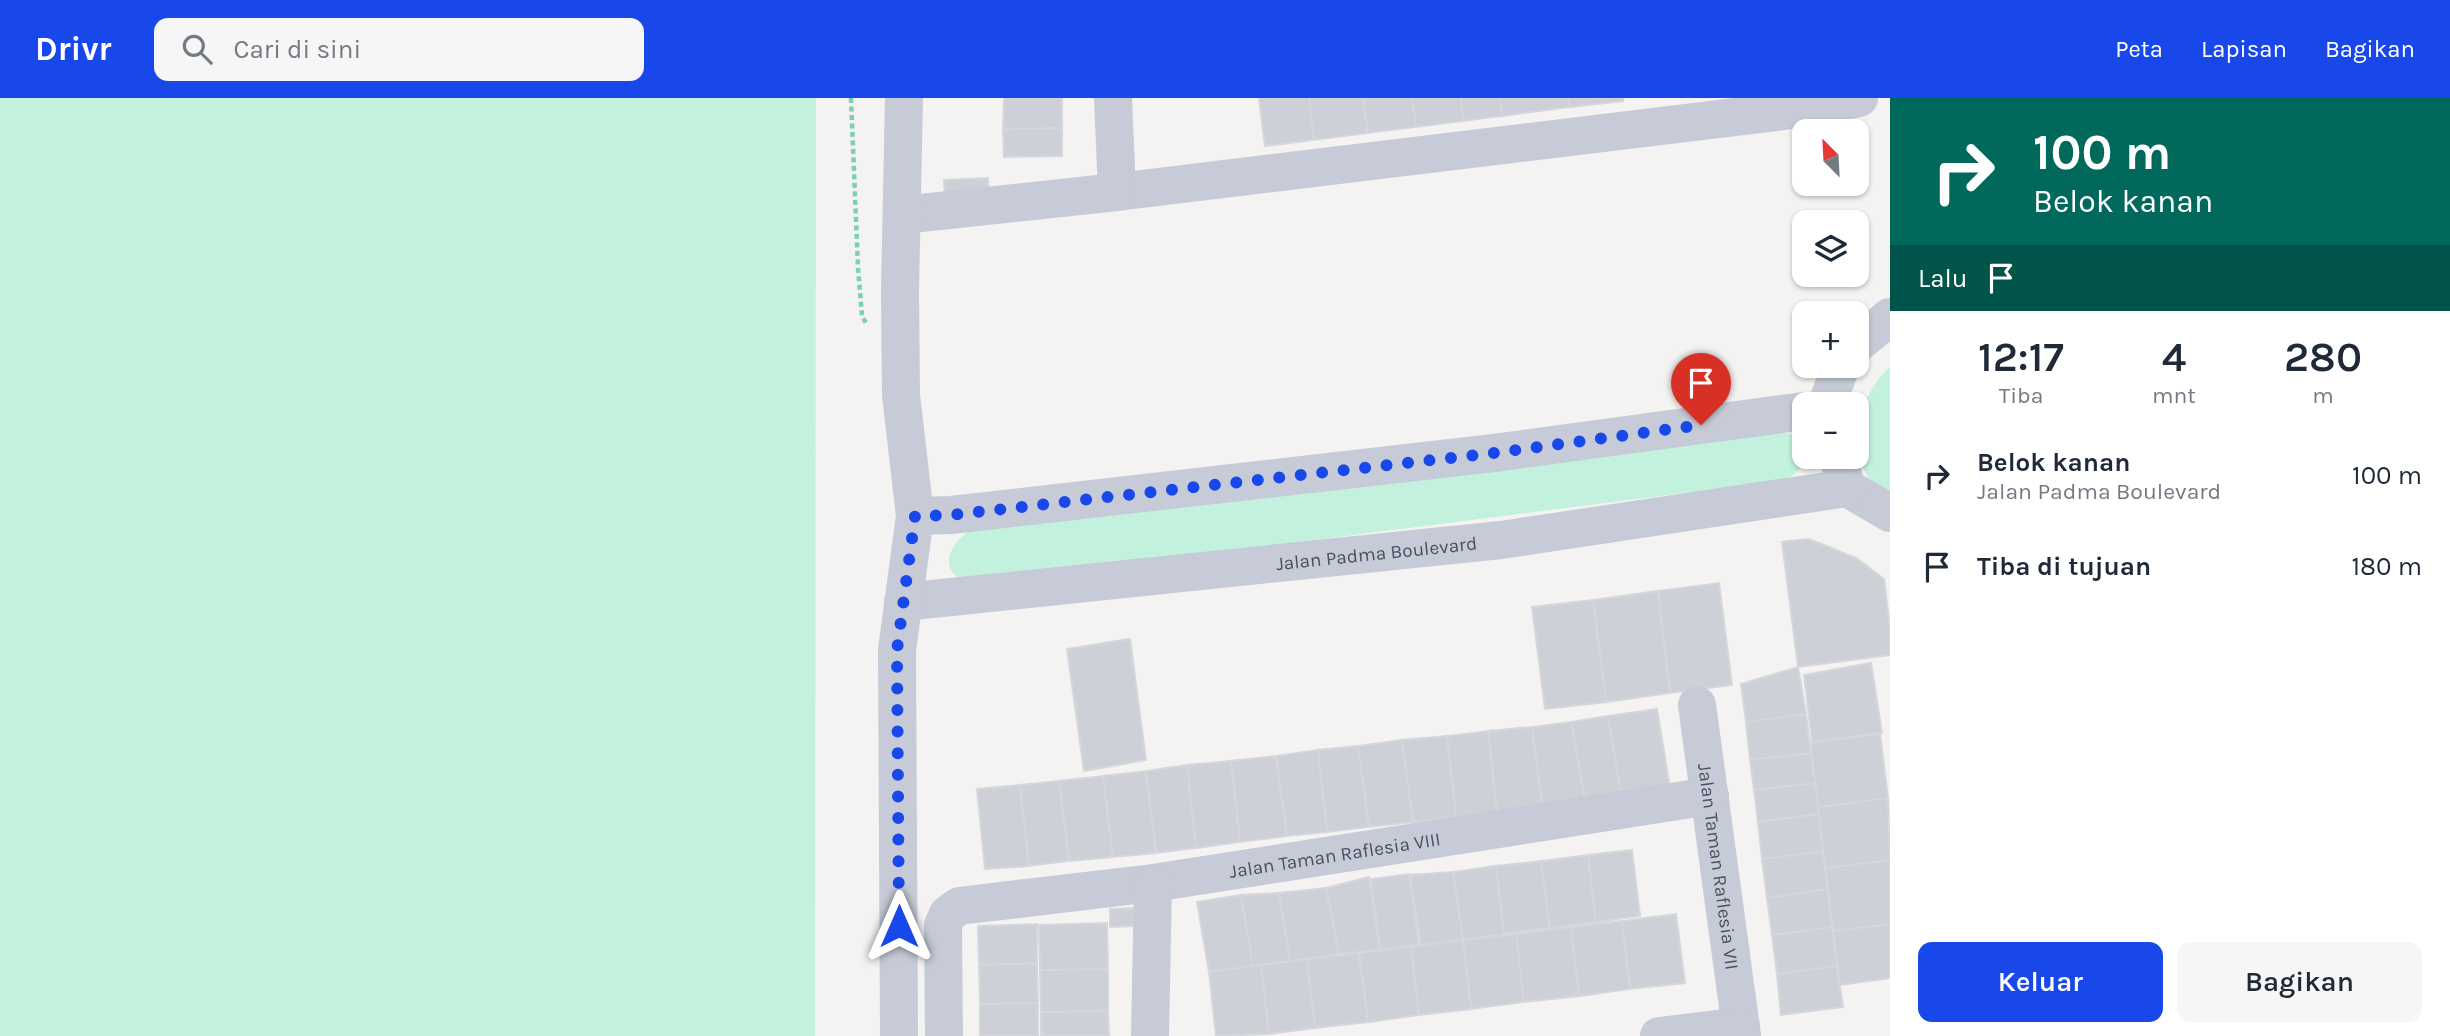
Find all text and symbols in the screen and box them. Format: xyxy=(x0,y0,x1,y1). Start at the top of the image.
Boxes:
search box xyxy=(154,18,644,81)
text: Drivr xyxy=(35,30,112,68)
icon: search xyxy=(178,30,216,68)
text: Cari di sini xyxy=(234,34,361,65)
text: Peta xyxy=(2115,35,2163,63)
text: Lapisan xyxy=(2201,35,2287,63)
text: Bagikan xyxy=(2325,35,2415,63)
north arrow xyxy=(1792,119,1869,196)
map controls xyxy=(1792,119,1869,469)
text: 100 m xyxy=(2033,124,2171,181)
icon: right xyxy=(1918,126,2009,217)
text: Belok kanan xyxy=(2033,183,2213,220)
button: layers xyxy=(1792,210,1869,287)
icon: arrive xyxy=(1982,259,2020,297)
text: Lalu xyxy=(1918,263,1968,294)
button: + xyxy=(1792,301,1869,378)
text: 12:17 xyxy=(1978,332,2064,382)
text: 4 xyxy=(2162,332,2186,382)
text: 280 xyxy=(2284,332,2362,382)
pin xyxy=(1671,353,1731,425)
icon: arrive xyxy=(1682,364,1720,402)
text: Tiba xyxy=(1999,382,2043,409)
text: mnt xyxy=(2152,382,2196,409)
text: m xyxy=(2312,382,2334,409)
button: − xyxy=(1792,392,1869,469)
text: Belok kanan xyxy=(1977,447,2130,478)
icon: right xyxy=(1918,457,1956,495)
text: 100 m xyxy=(2352,460,2422,491)
text: Jalan Padma Boulevard xyxy=(1977,478,2221,505)
street label: Jalan Padma Boulevard xyxy=(1275,533,1478,575)
icon: arrive xyxy=(1918,548,1956,586)
text: Tiba di tujuan xyxy=(1977,551,2151,582)
text: 180 m xyxy=(2352,551,2422,582)
street label: Jalan Taman Raflesia VII xyxy=(1693,762,1743,971)
street label: Jalan Taman Raflesia VIII xyxy=(1228,828,1442,883)
position arrow xyxy=(862,889,936,963)
button: Keluar xyxy=(1918,942,2163,1022)
button: Bagikan xyxy=(2177,942,2422,1022)

